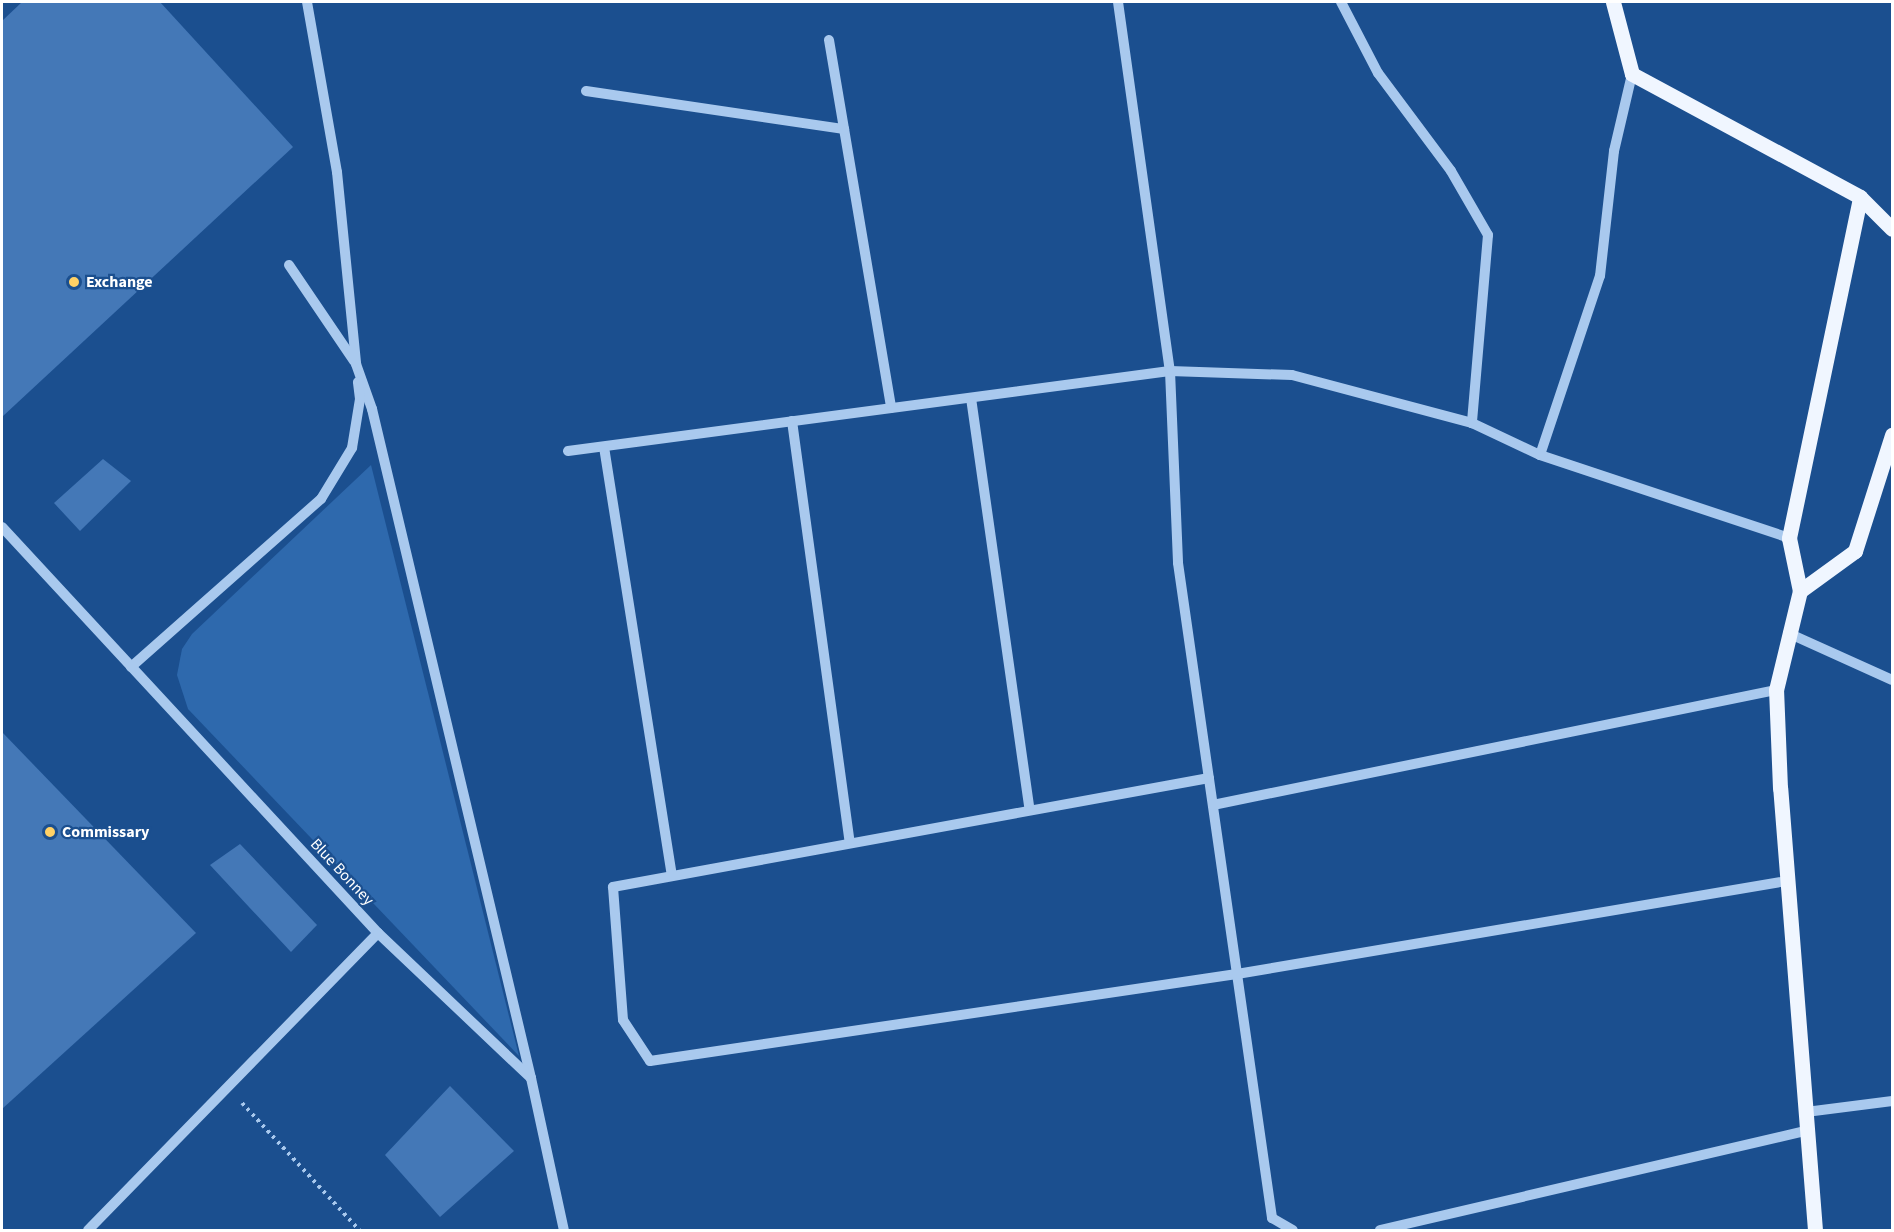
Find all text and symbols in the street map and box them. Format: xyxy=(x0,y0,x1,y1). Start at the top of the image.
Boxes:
place label: Exchange xyxy=(86,272,153,292)
marker: Exchange xyxy=(67,275,81,289)
place label: Commissary xyxy=(62,822,149,842)
marker: Commissary xyxy=(43,825,57,839)
street label: Blue Bonney xyxy=(306,835,378,909)

